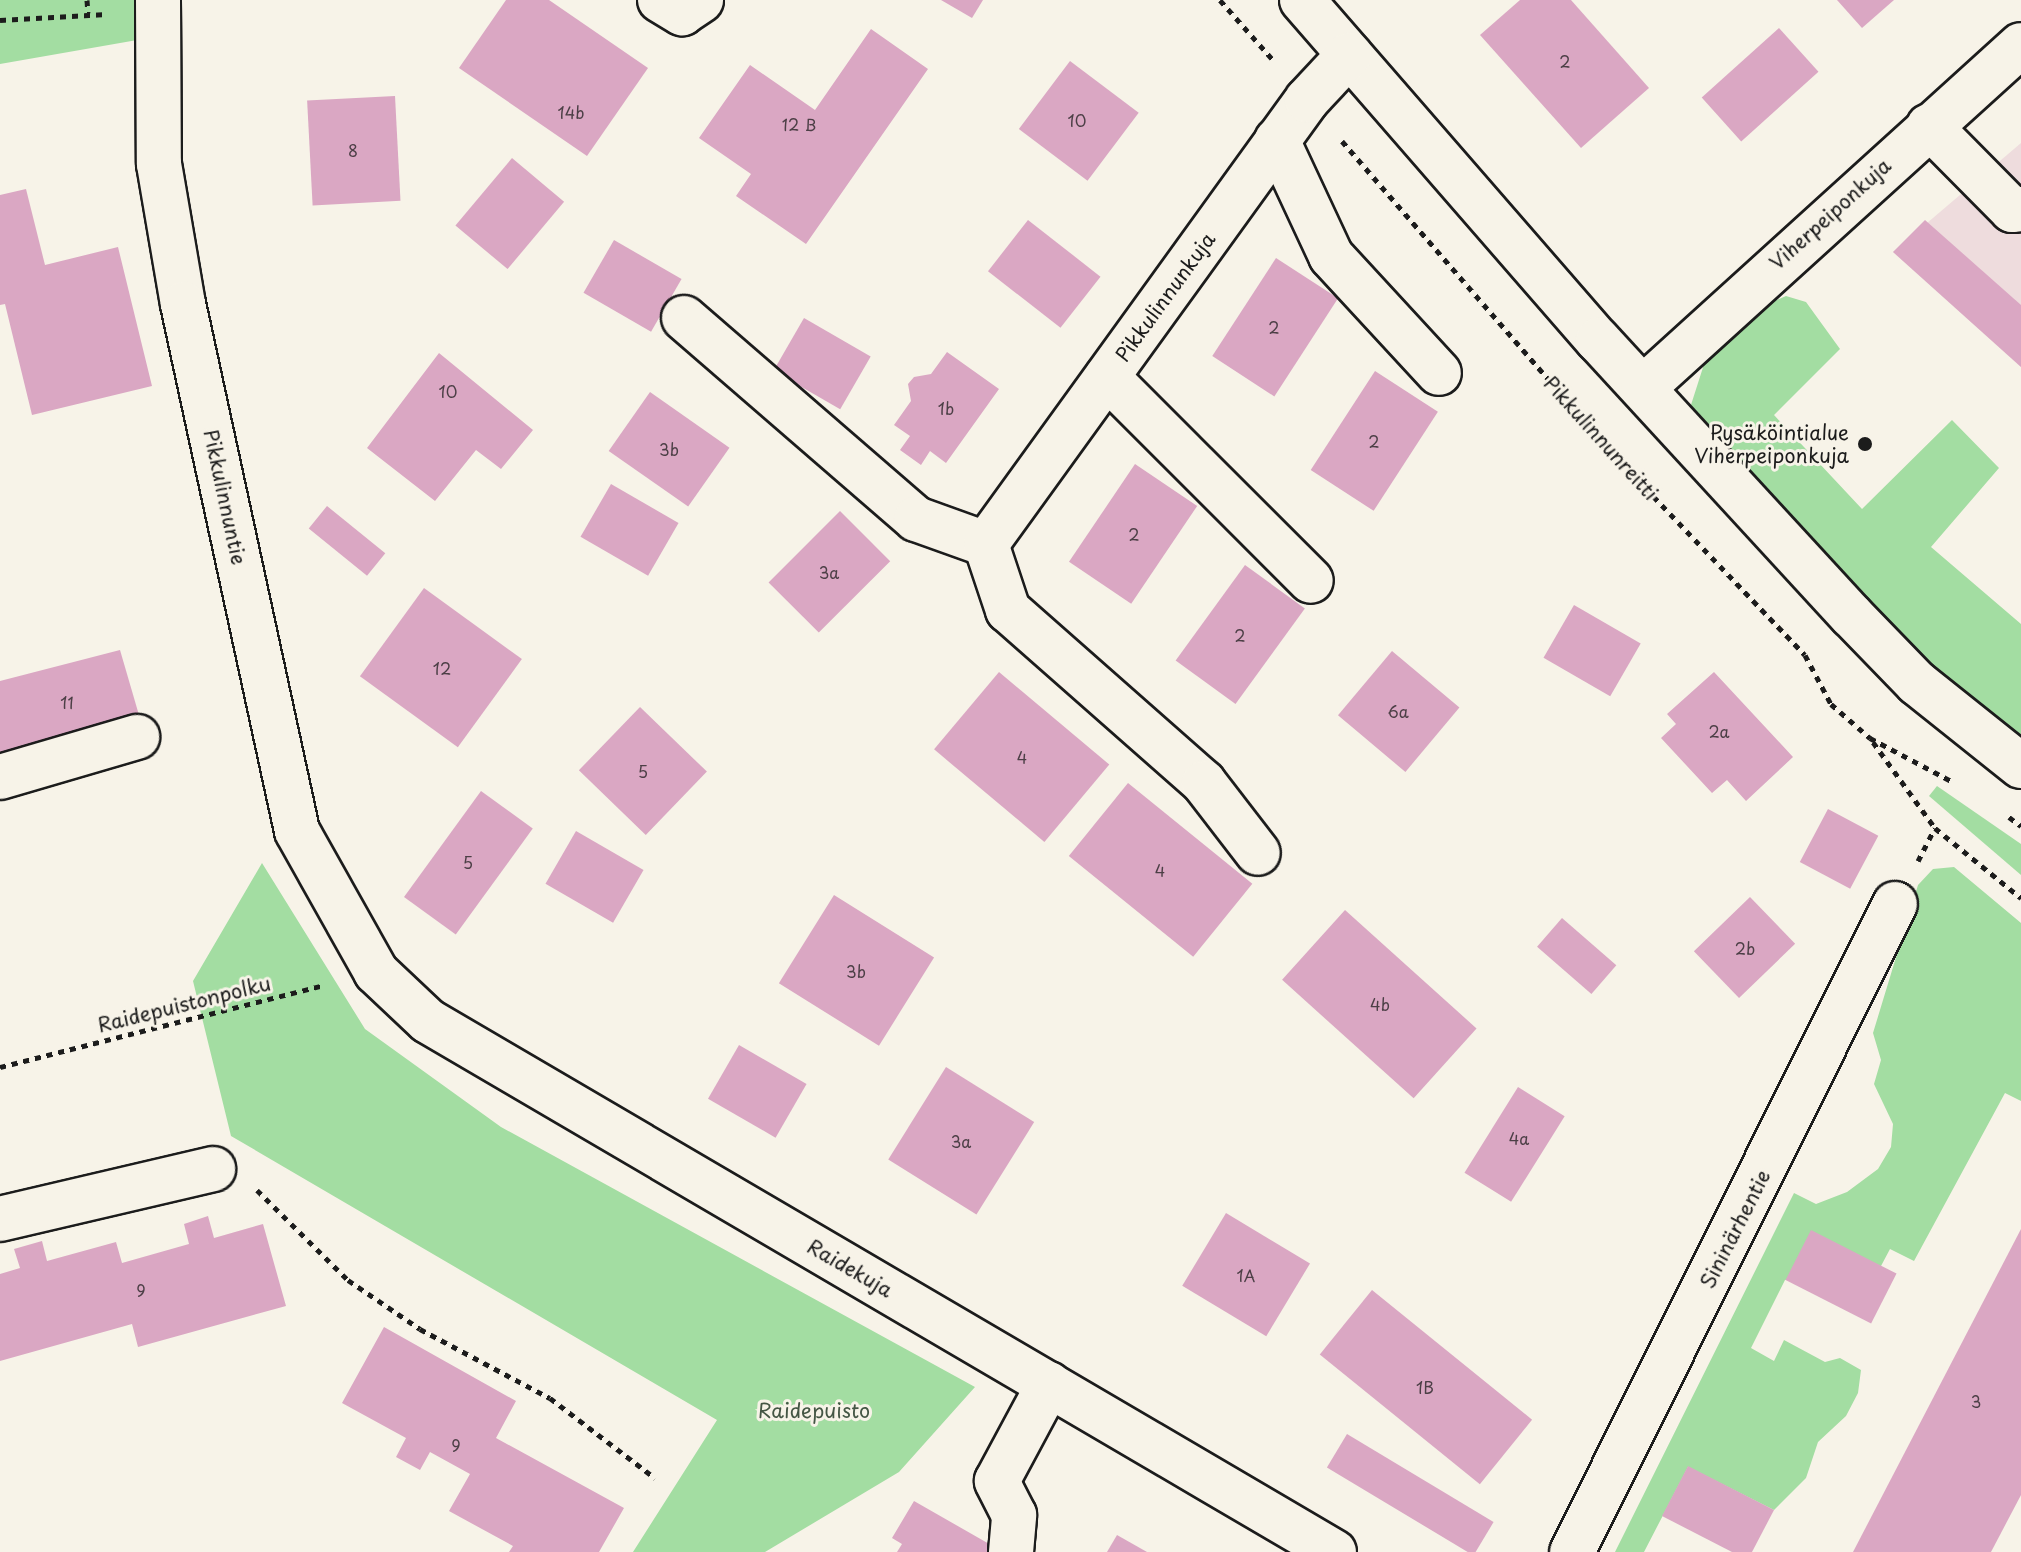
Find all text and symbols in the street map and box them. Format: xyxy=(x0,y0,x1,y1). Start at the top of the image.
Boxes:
house number: 2 xyxy=(1559,51,1571,71)
house number: 14b xyxy=(557,102,585,122)
house number: 10 xyxy=(1068,110,1086,130)
house number: 12 B xyxy=(782,114,816,134)
house number: 8 xyxy=(348,140,358,160)
street label: Viherpeiponkuja xyxy=(1764,153,1896,275)
street label: Pikkulinnunkuja xyxy=(1110,228,1220,366)
house number: 2 xyxy=(1268,317,1280,337)
street label: Pikkulinnunreitti xyxy=(1539,371,1663,505)
house number: 10 xyxy=(439,381,457,401)
house number: 1b xyxy=(938,398,954,418)
place label: Pysäköintialue Viherpeiponkuja xyxy=(1694,420,1849,467)
street label: Pikkulinnuntie xyxy=(199,427,251,567)
house number: 2 xyxy=(1368,431,1380,451)
marker: Pysäköintialue Viherpeiponkuja xyxy=(1856,435,1874,453)
house number: 3b xyxy=(659,439,679,459)
house number: 2 xyxy=(1128,524,1140,544)
house number: 3a xyxy=(819,562,839,582)
house number: 2 xyxy=(1234,625,1246,645)
house number: 12 xyxy=(433,658,451,678)
house number: 11 xyxy=(60,692,74,712)
house number: 6a xyxy=(1387,701,1409,721)
house number: 2a xyxy=(1709,721,1729,741)
house number: 4 xyxy=(1017,747,1027,767)
house number: 5 xyxy=(638,761,648,781)
house number: 5 xyxy=(463,852,473,872)
house number: 4 xyxy=(1155,860,1165,880)
house number: 2b xyxy=(1735,938,1755,958)
house number: 3b xyxy=(846,961,866,981)
street label: Raidepuistonpolku xyxy=(95,971,273,1037)
house number: 4b xyxy=(1370,994,1390,1014)
house number: 4a xyxy=(1509,1128,1529,1148)
house number: 3a xyxy=(951,1131,971,1151)
street label: Sininärhentie xyxy=(1695,1166,1775,1292)
street label: Raidekuja xyxy=(803,1234,897,1302)
house number: 1A xyxy=(1237,1265,1255,1285)
house number: 9 xyxy=(136,1280,146,1300)
house number: 1B xyxy=(1416,1377,1434,1397)
house number: 3 xyxy=(1971,1391,1981,1411)
park label: Raidepuisto xyxy=(758,1398,870,1422)
house number: 9 xyxy=(451,1435,461,1455)

